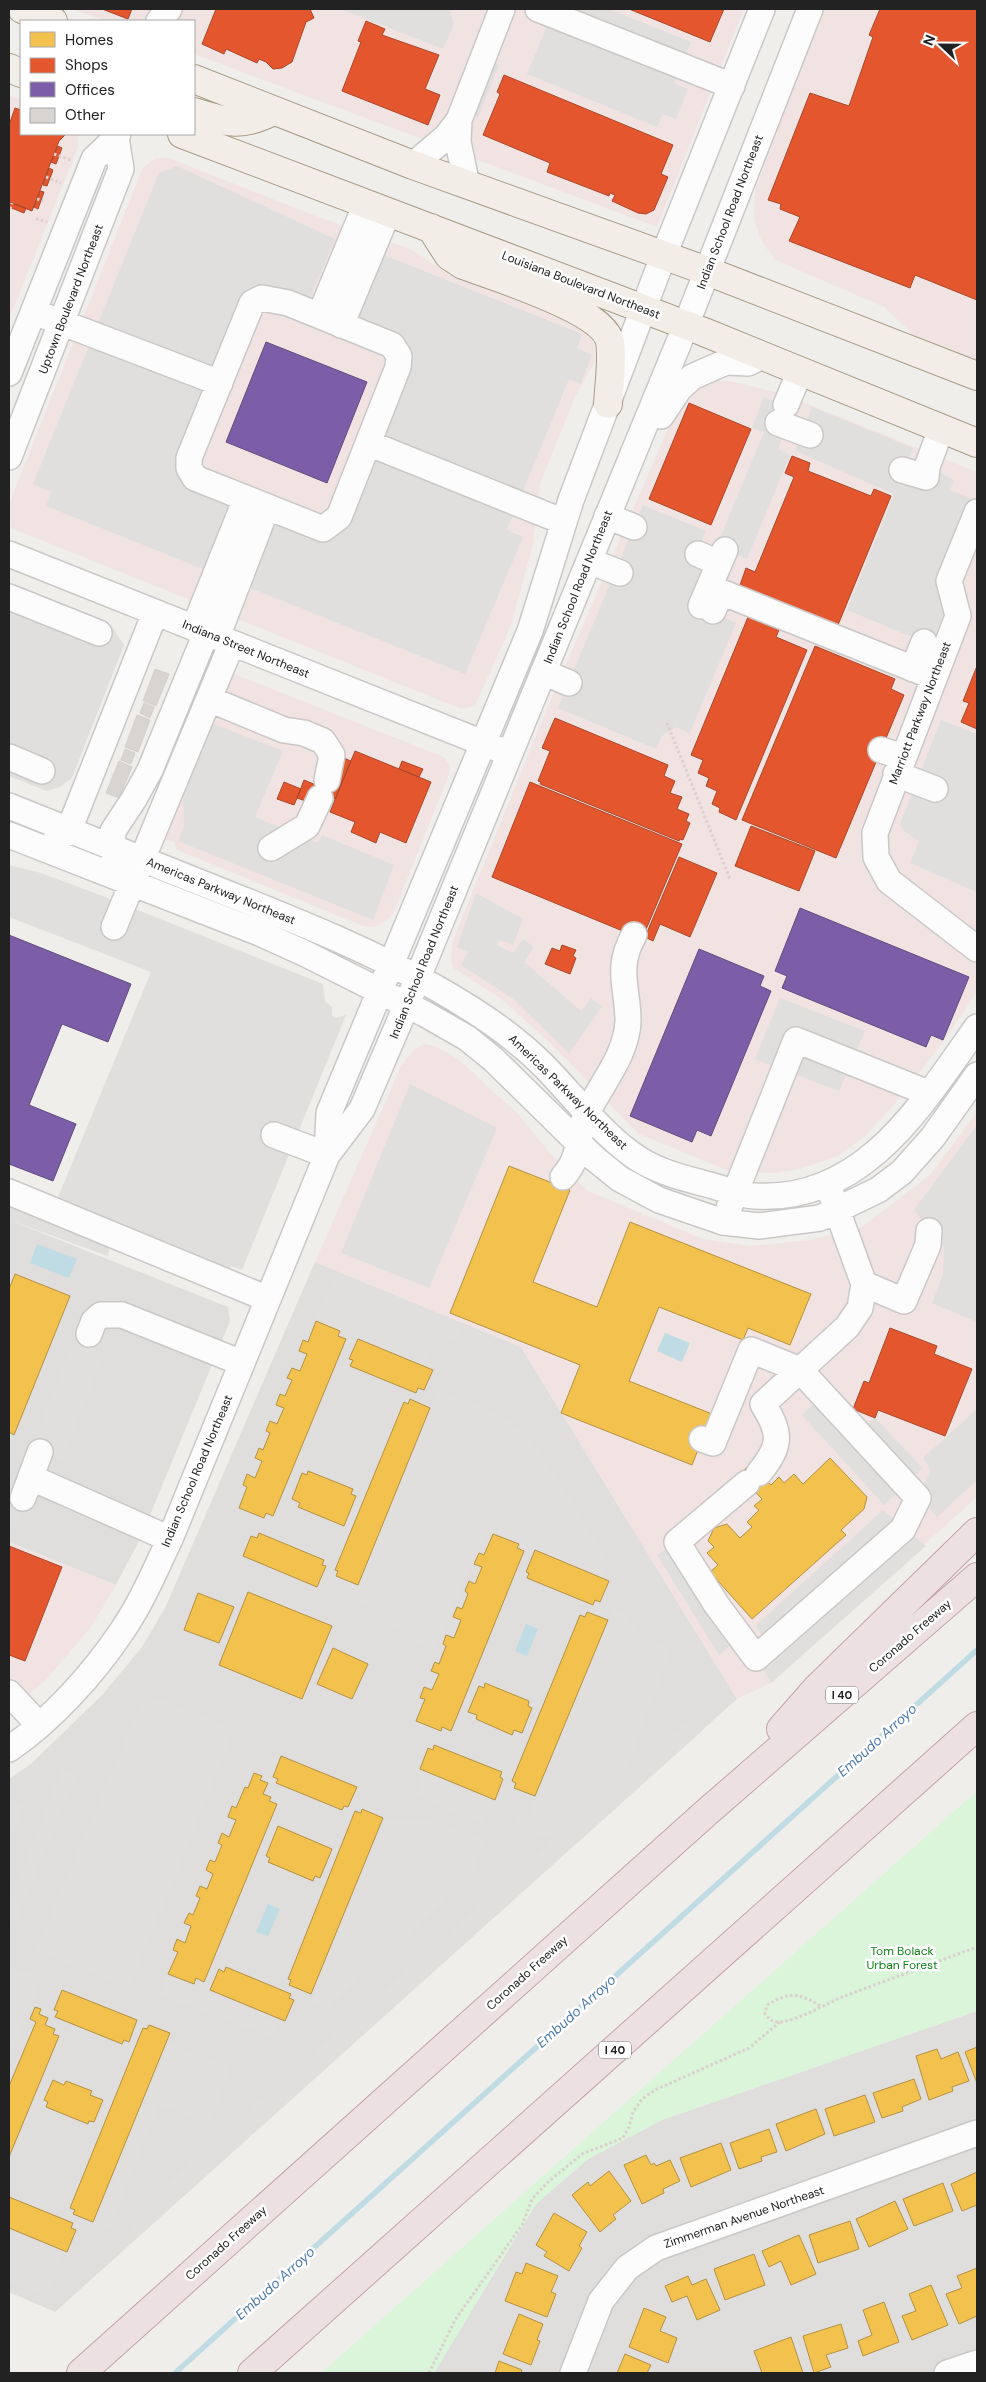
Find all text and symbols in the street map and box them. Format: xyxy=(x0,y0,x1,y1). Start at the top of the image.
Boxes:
legend xyxy=(20,20,195,135)
north arrow xyxy=(916,20,966,70)
text: Homes xyxy=(65,30,114,50)
text: N xyxy=(919,32,939,48)
text: Shops xyxy=(65,55,108,75)
text: Offices xyxy=(65,80,115,100)
text: Other xyxy=(65,105,106,125)
street label: Indian School Road Northeast xyxy=(693,132,767,291)
street label: Uptown Boulevard Northeast xyxy=(35,222,107,376)
street label: Louisiana Boulevard Northeast xyxy=(500,247,663,323)
street label: Indian School Road Northeast xyxy=(540,508,616,666)
street label: Indiana Street Northeast xyxy=(180,616,312,682)
street label: Marriott Parkway Northeast xyxy=(885,639,955,787)
street label: Americas Parkway Northeast xyxy=(144,854,298,928)
street label: Indian School Road Northeast xyxy=(386,883,462,1041)
street label: Americas Parkway Northeast xyxy=(505,1031,631,1153)
street label: Indian School Road Northeast xyxy=(158,1392,237,1550)
street label: Coronado Freeway xyxy=(865,1596,955,1676)
road number: I 40 xyxy=(826,1686,858,1704)
water label: Embudo Arroyo xyxy=(833,1700,921,1780)
street label: Coronado Freeway xyxy=(483,1932,571,2014)
park label: Tom Bolack Urban Forest xyxy=(866,1943,938,1973)
water label: Embudo Arroyo xyxy=(532,1971,620,2051)
road number: I 40 xyxy=(599,2042,631,2058)
street label: Zimmerman Avenue Northeast xyxy=(662,2182,827,2252)
street label: Coronado Freeway xyxy=(182,2202,270,2284)
water label: Embudo Arroyo xyxy=(231,2243,319,2323)

